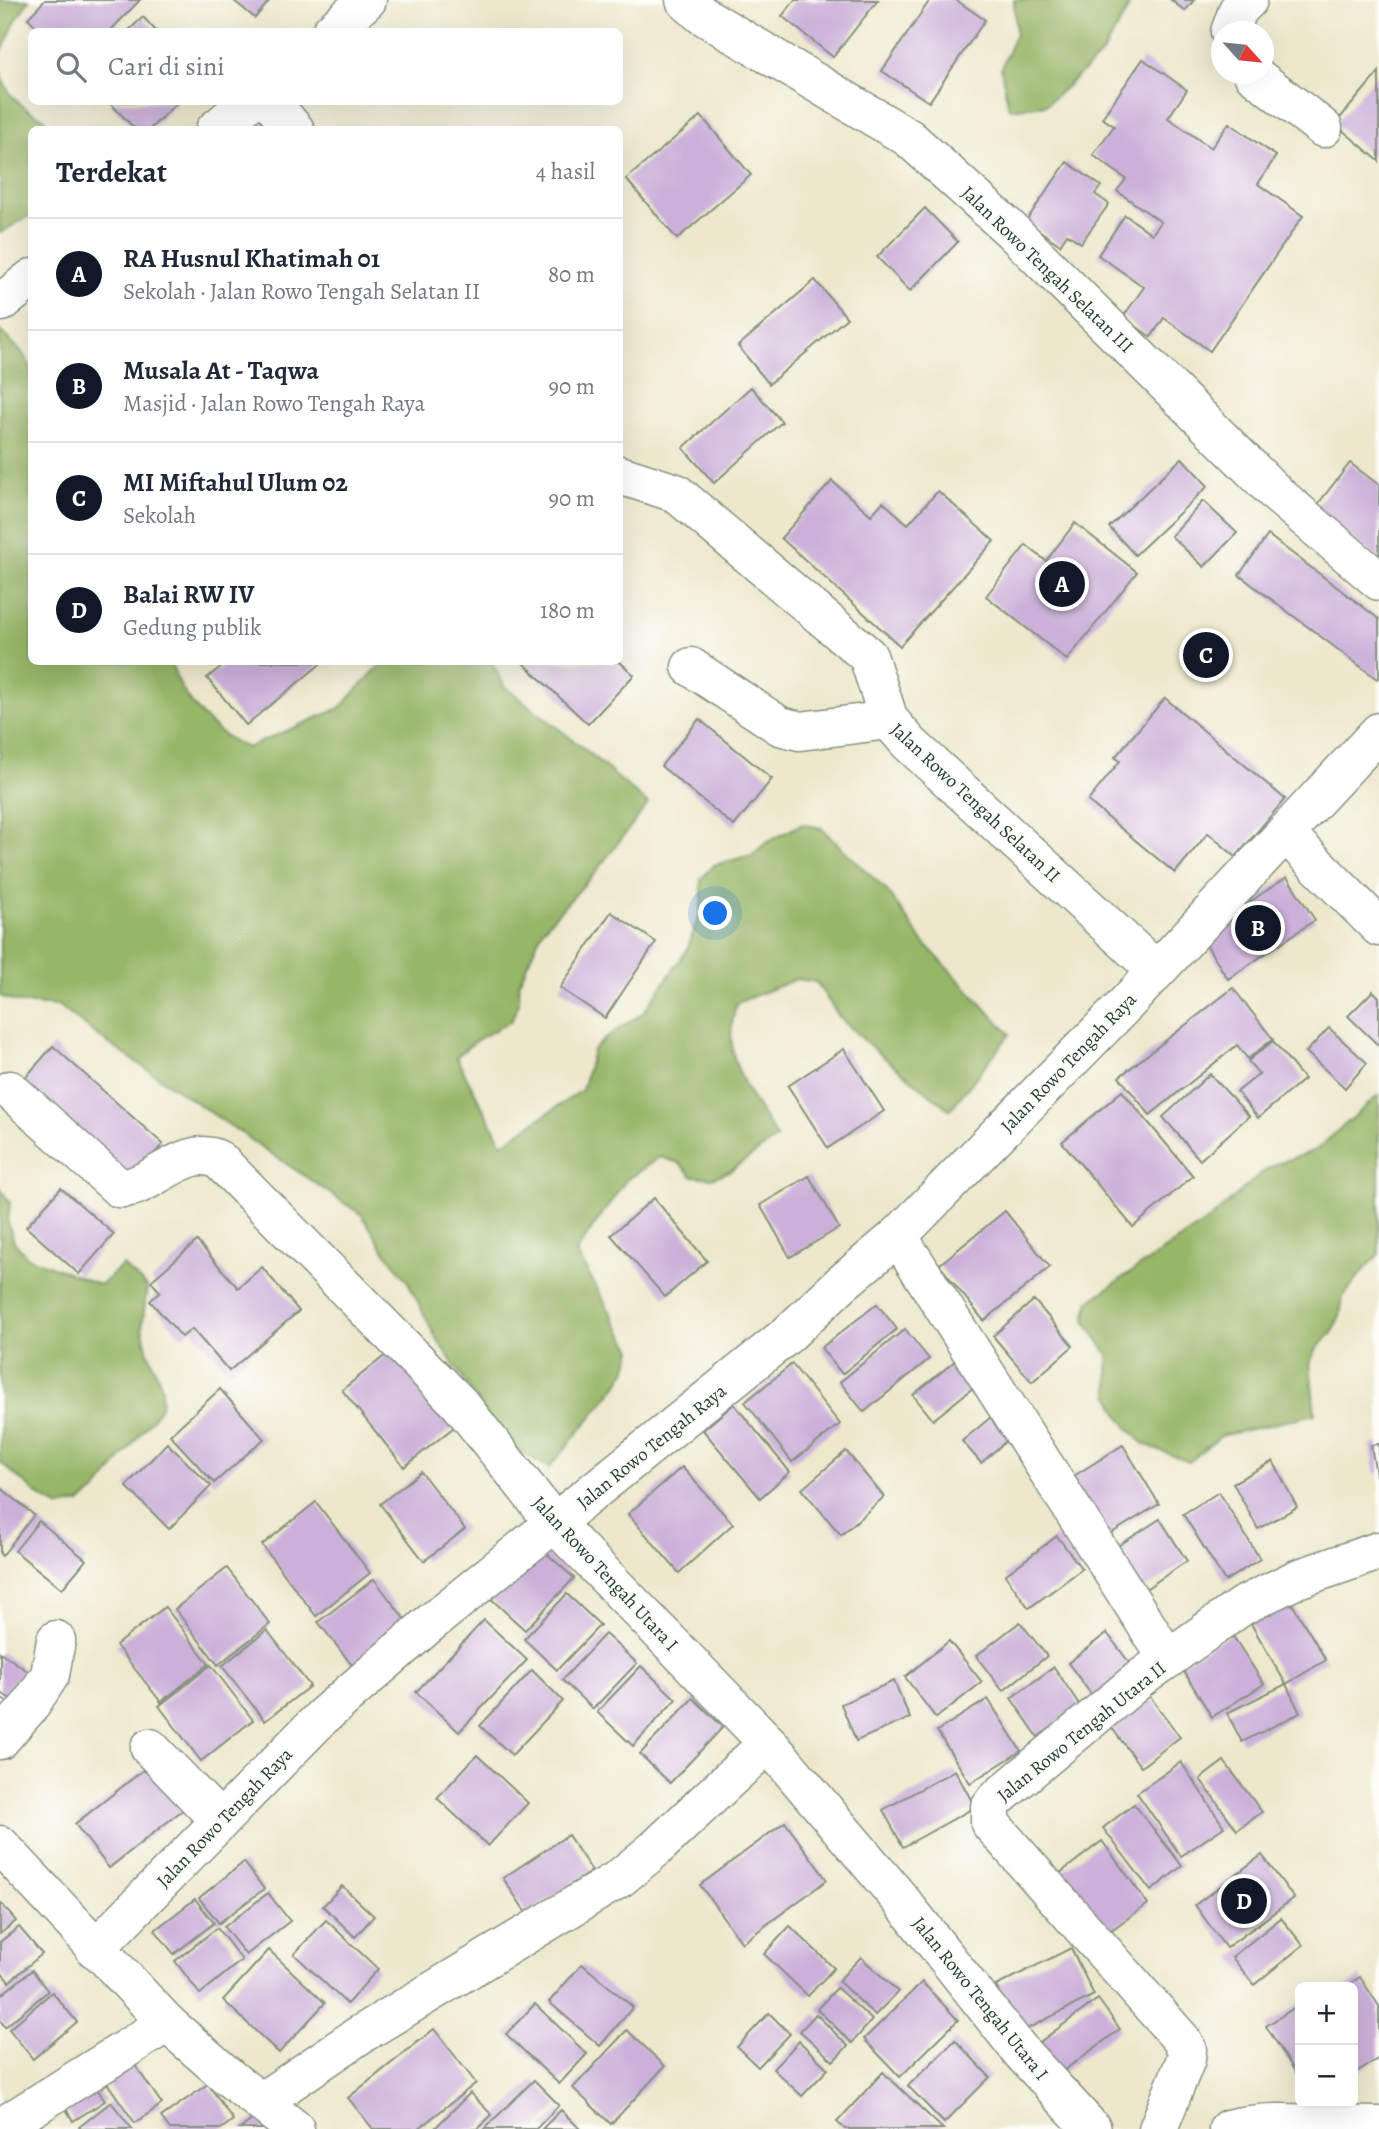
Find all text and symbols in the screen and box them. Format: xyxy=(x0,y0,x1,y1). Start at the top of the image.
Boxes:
north arrow xyxy=(1211,21,1274,84)
search box xyxy=(28,28,623,105)
icon: search xyxy=(52,48,90,86)
text: Cari di sini xyxy=(108,49,225,84)
text: Terdekat xyxy=(56,152,167,192)
text: 4 hasil xyxy=(536,156,595,187)
street label: Jalan Rowo Tengah Selatan III xyxy=(955,180,1139,359)
text: RA Husnul Khatimah 01 xyxy=(123,241,380,276)
text: A xyxy=(72,259,86,290)
text: 80 m xyxy=(548,259,595,290)
text: Sekolah · Jalan Rowo Tengah Selatan II xyxy=(123,276,480,307)
text: Musala At - Taqwa xyxy=(123,353,319,388)
text: B xyxy=(72,371,86,402)
text: 90 m xyxy=(549,371,595,402)
text: Masjid · Jalan Rowo Tengah Raya xyxy=(123,388,425,419)
text: MI Miftahul Ulum 02 xyxy=(123,465,348,500)
text: C xyxy=(72,483,86,514)
text: 90 m xyxy=(549,483,595,514)
text: Sekolah xyxy=(123,500,196,531)
pin: A xyxy=(1039,558,1085,610)
text: Balai RW IV xyxy=(123,577,254,612)
text: D xyxy=(71,595,87,626)
text: 180 m xyxy=(540,595,595,626)
text: Gedung publik xyxy=(123,612,261,643)
pin: C xyxy=(1183,629,1229,681)
street label: Jalan Rowo Tengah Selatan II xyxy=(885,717,1066,888)
your location xyxy=(698,896,732,930)
pin: B xyxy=(1235,902,1281,954)
street label: Jalan Rowo Tengah Raya xyxy=(995,987,1143,1138)
street label: Jalan Rowo Tengah Raya xyxy=(571,1378,732,1515)
street label: Jalan Rowo Tengah Utara I xyxy=(526,1490,684,1657)
street label: Jalan Rowo Tengah Utara II xyxy=(992,1655,1172,1808)
street label: Jalan Rowo Tengah Raya xyxy=(151,1742,299,1893)
pin: D xyxy=(1221,1875,1267,1927)
street label: Jalan Rowo Tengah Utara I xyxy=(906,1911,1054,2086)
map controls xyxy=(1295,1982,1358,2108)
button: + xyxy=(1295,1982,1358,2045)
button: − xyxy=(1295,2045,1358,2108)

